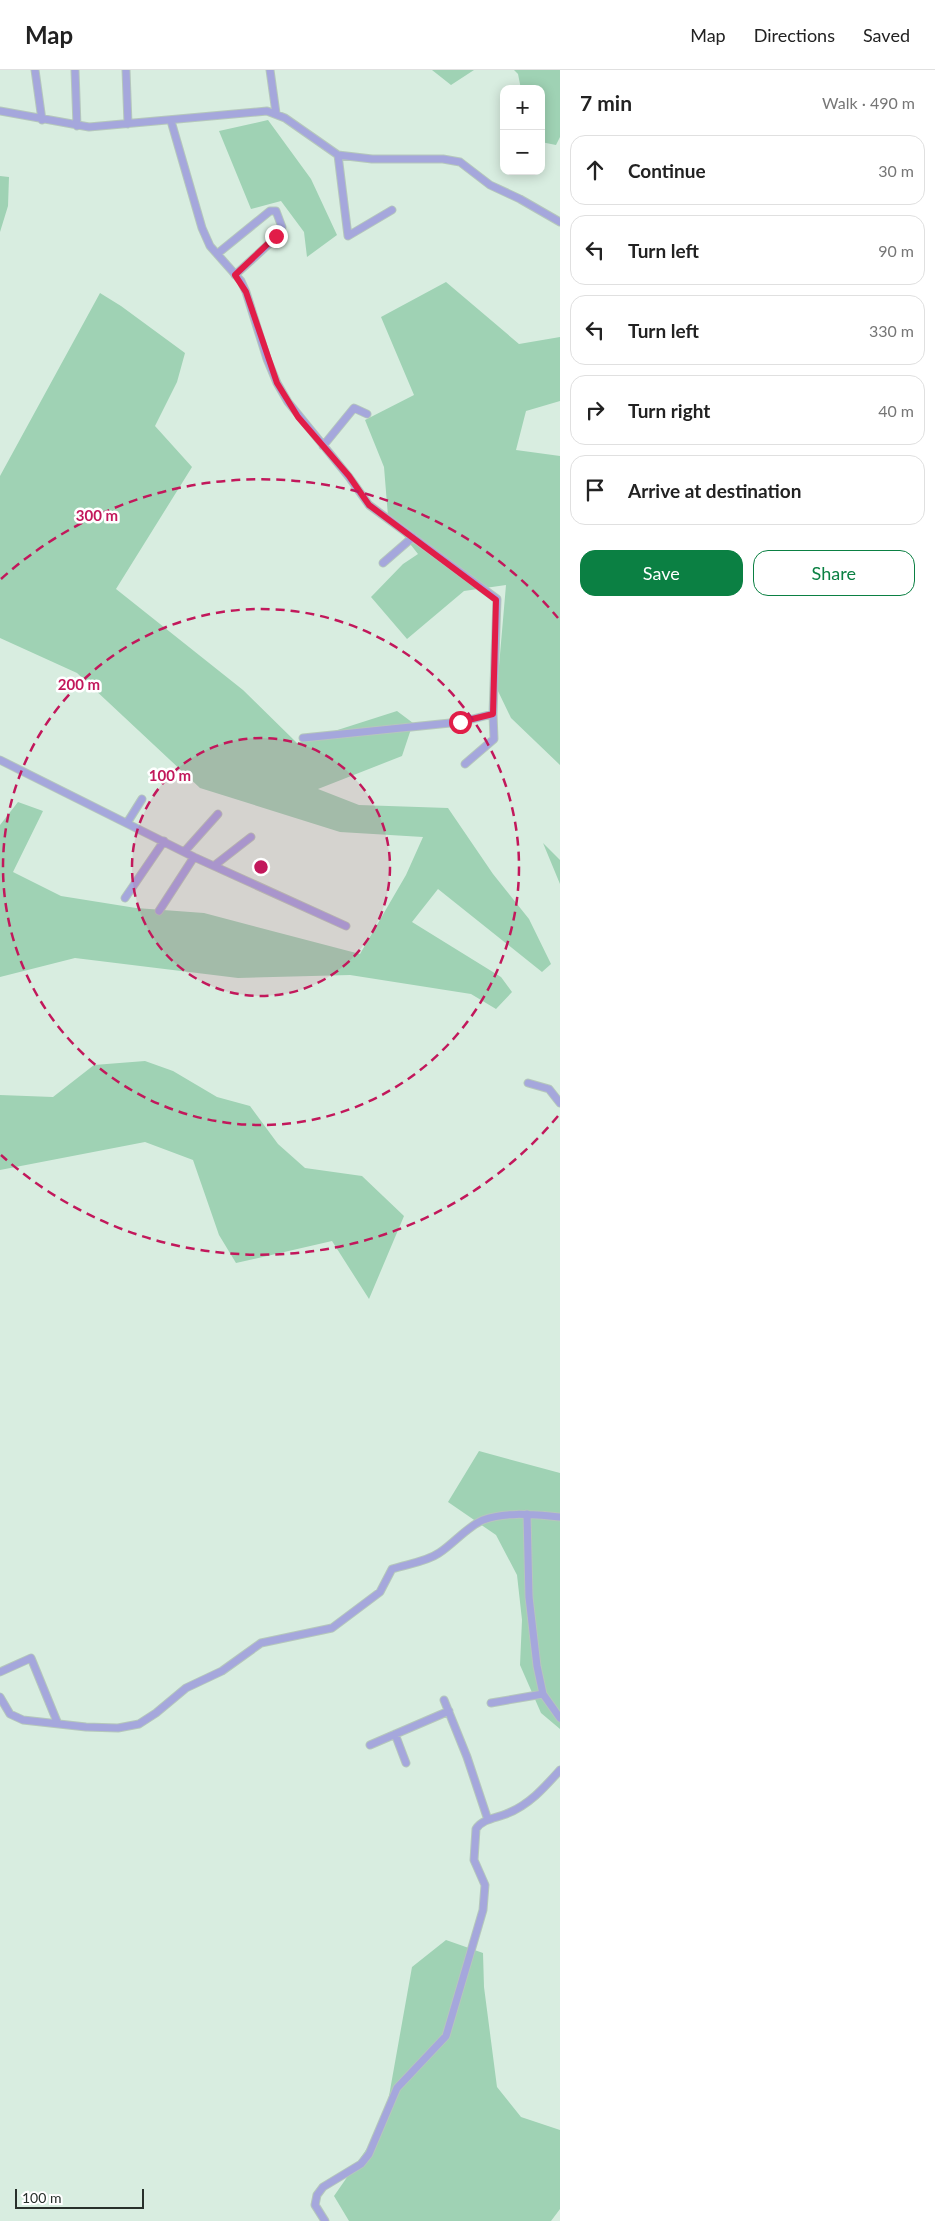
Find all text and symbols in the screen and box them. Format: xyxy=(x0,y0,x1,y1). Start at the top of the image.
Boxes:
text: Map xyxy=(25,20,73,49)
text: Map xyxy=(690,24,726,46)
text: Directions xyxy=(754,24,835,46)
text: Saved xyxy=(863,24,910,46)
map controls xyxy=(500,85,545,175)
button: + xyxy=(500,85,545,130)
text: 7 min xyxy=(580,90,632,115)
text: Walk · 490 m xyxy=(822,93,915,112)
button: − xyxy=(500,130,545,175)
icon: ahead xyxy=(581,156,609,184)
text: Continue xyxy=(628,159,706,182)
text: 30 m xyxy=(878,161,914,180)
route end xyxy=(265,225,288,248)
icon: left xyxy=(581,236,609,264)
text: Turn left xyxy=(628,239,699,262)
text: 90 m xyxy=(878,241,914,260)
icon: left xyxy=(581,316,609,344)
text: Turn left xyxy=(628,319,699,342)
text: 330 m xyxy=(869,321,914,340)
icon: right xyxy=(581,396,609,424)
text: Turn right xyxy=(628,399,710,422)
text: 40 m xyxy=(878,401,914,420)
icon: arrive xyxy=(581,476,609,504)
text: Arrive at destination xyxy=(628,479,801,502)
text: 300 m xyxy=(76,506,118,524)
button: Save xyxy=(580,550,743,596)
button: Share xyxy=(753,550,915,596)
text: 200 m xyxy=(58,675,100,693)
route start xyxy=(449,711,472,734)
text: 100 m xyxy=(149,766,191,784)
centre of rings xyxy=(252,858,270,876)
scale bar xyxy=(15,2186,144,2209)
text: 100 m xyxy=(22,2189,61,2206)

